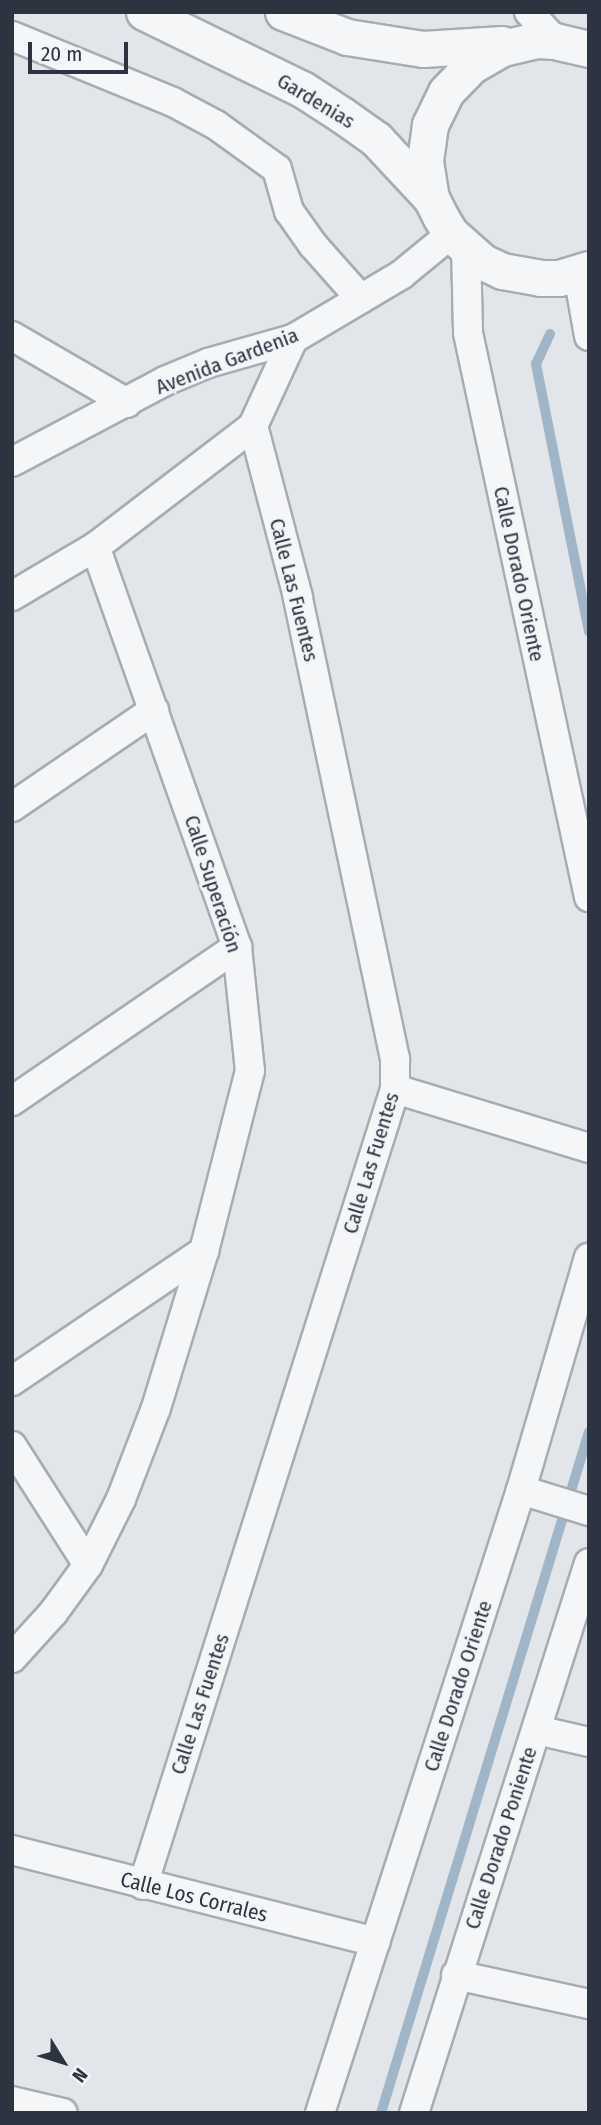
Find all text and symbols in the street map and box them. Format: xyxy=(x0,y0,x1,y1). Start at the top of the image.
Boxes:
scale bar xyxy=(32,28,131,72)
text: 20 m xyxy=(41,41,82,67)
street label: Gardenias xyxy=(273,68,359,134)
street label: Avenida Gardenia xyxy=(152,322,302,400)
street label: Calle Dorado Oriente xyxy=(488,484,550,664)
street label: Calle Las Fuentes xyxy=(264,516,324,664)
street label: Calle Superación xyxy=(179,812,247,956)
street label: Calle Las Fuentes xyxy=(337,1089,405,1237)
street label: Calle Dorado Oriente xyxy=(418,1597,498,1775)
street label: Calle Las Fuentes xyxy=(165,1630,235,1778)
street label: Calle Dorado Poniente xyxy=(460,1744,542,1932)
street label: Calle Los Corrales xyxy=(118,1867,270,1927)
north arrow xyxy=(28,2027,98,2097)
text: N xyxy=(67,2064,93,2087)

